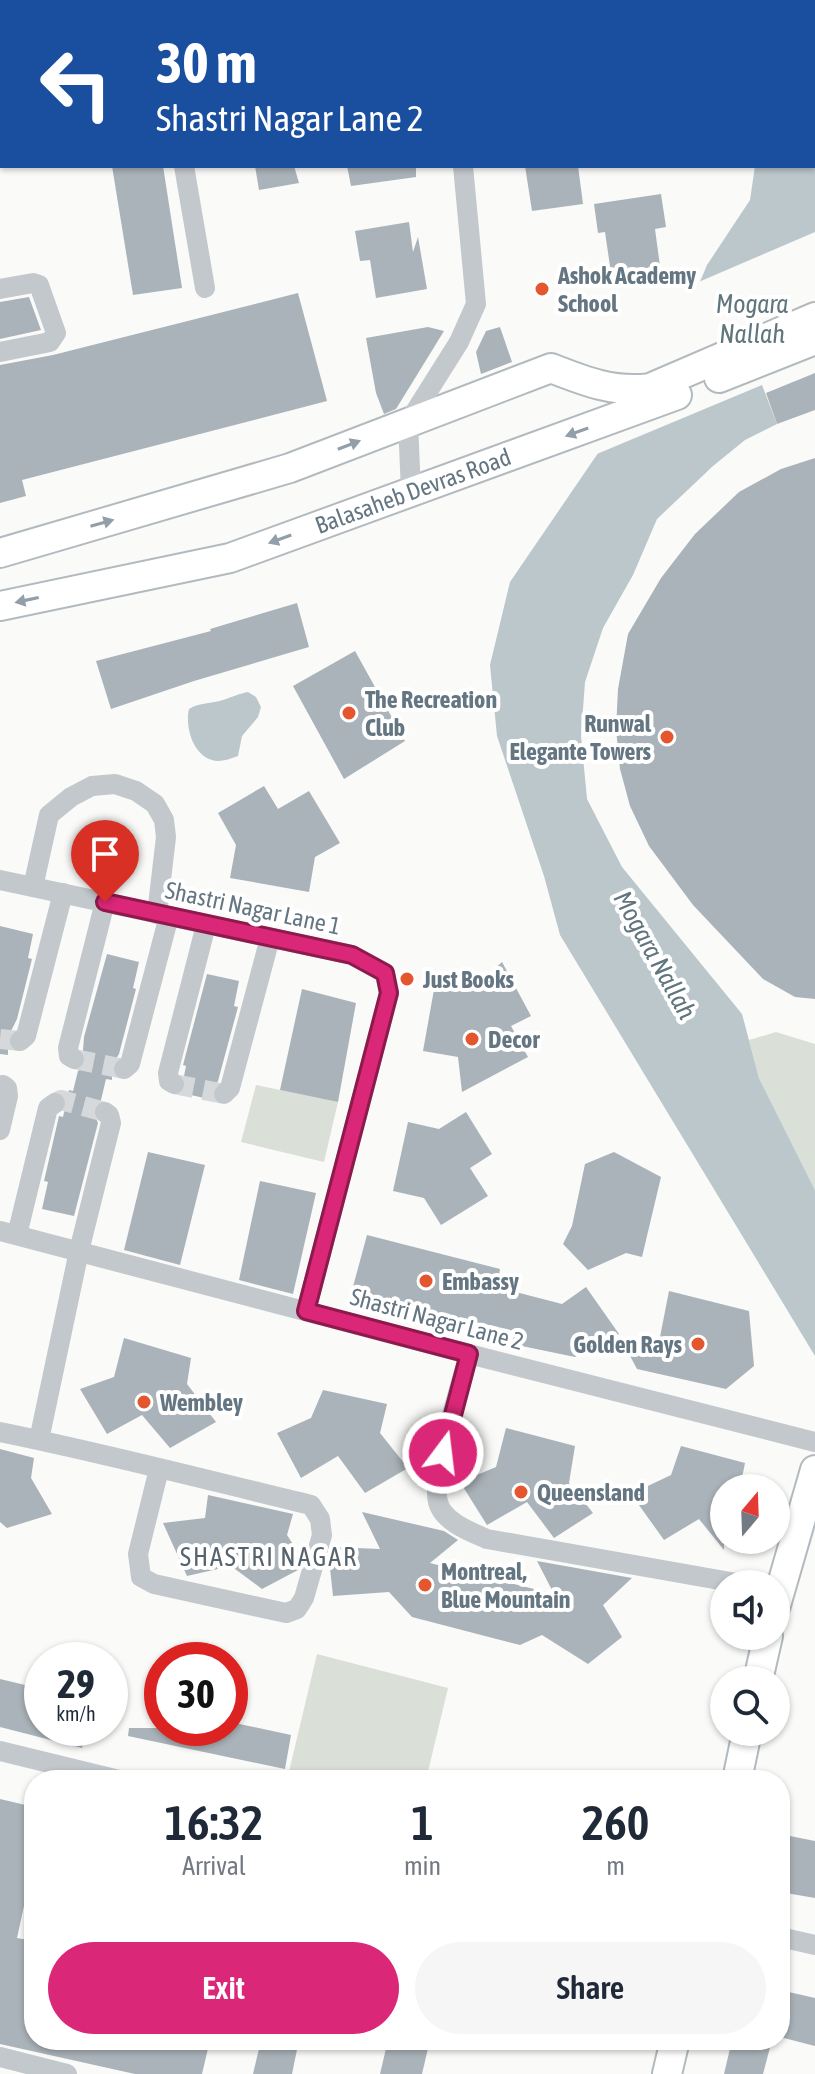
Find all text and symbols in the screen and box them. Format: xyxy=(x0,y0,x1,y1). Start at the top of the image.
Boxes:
text: 30 m xyxy=(156,31,257,95)
icon: left xyxy=(24,32,128,136)
text: Shastri Nagar Lane 2 xyxy=(156,97,424,139)
place label: Ashok Academy School xyxy=(557,262,696,317)
marker: Ashok Academy School xyxy=(533,280,551,298)
water label: Mogara Nallah xyxy=(716,289,788,349)
one-way arrow xyxy=(565,426,589,439)
one-way arrow xyxy=(338,438,362,451)
street label: Balasaheb Devras Road xyxy=(311,443,515,539)
one-way arrow xyxy=(90,516,114,529)
one-way arrow xyxy=(267,533,291,546)
one-way arrow xyxy=(15,594,40,607)
place label: The Recreation Club xyxy=(365,686,497,741)
marker: The Recreation Club xyxy=(340,704,358,722)
place label: Runwal Elegante Towers xyxy=(510,710,652,765)
marker: Runwal Elegante Towers xyxy=(658,728,676,746)
pin xyxy=(71,820,139,902)
icon: arrive xyxy=(83,832,127,876)
street label: Shastri Nagar Lane 1 xyxy=(163,876,343,940)
water label: Mogara Nallah xyxy=(608,886,703,1024)
place label: Just Books xyxy=(422,966,514,993)
marker: Just Books xyxy=(398,970,416,988)
place label: Decor xyxy=(488,1026,540,1053)
marker: Decor xyxy=(463,1030,481,1048)
place label: Embassy xyxy=(442,1268,519,1295)
marker: Embassy xyxy=(417,1272,435,1290)
street label: Shastri Nagar Lane 2 xyxy=(347,1283,527,1355)
place label: Golden Rays xyxy=(573,1331,683,1358)
marker: Golden Rays xyxy=(689,1335,707,1353)
place label: Wembley xyxy=(159,1389,243,1416)
marker: Wembley xyxy=(135,1393,153,1411)
position arrow xyxy=(401,1411,485,1495)
north arrow xyxy=(710,1474,790,1554)
map controls xyxy=(710,1474,790,1746)
place label: Queensland xyxy=(537,1479,645,1506)
marker: Queensland xyxy=(512,1483,530,1501)
district label: SHASTRI NAGAR xyxy=(180,1542,358,1572)
place label: Montreal, Blue Mountain xyxy=(441,1558,570,1613)
button: sound xyxy=(710,1570,790,1650)
marker: Montreal, Blue Mountain xyxy=(416,1576,434,1594)
speed limit sign: 30 xyxy=(144,1642,248,1746)
text: 29 xyxy=(57,1661,95,1706)
button: search xyxy=(710,1666,790,1746)
text: km/h xyxy=(56,1702,96,1725)
text: 16:32 xyxy=(165,1795,263,1850)
text: 1 xyxy=(411,1795,434,1850)
text: 260 xyxy=(582,1795,649,1850)
text: Arrival xyxy=(182,1851,246,1881)
text: min xyxy=(404,1851,441,1881)
text: m xyxy=(606,1851,625,1881)
button: Exit xyxy=(48,1942,399,2034)
button: Share xyxy=(415,1942,766,2034)

